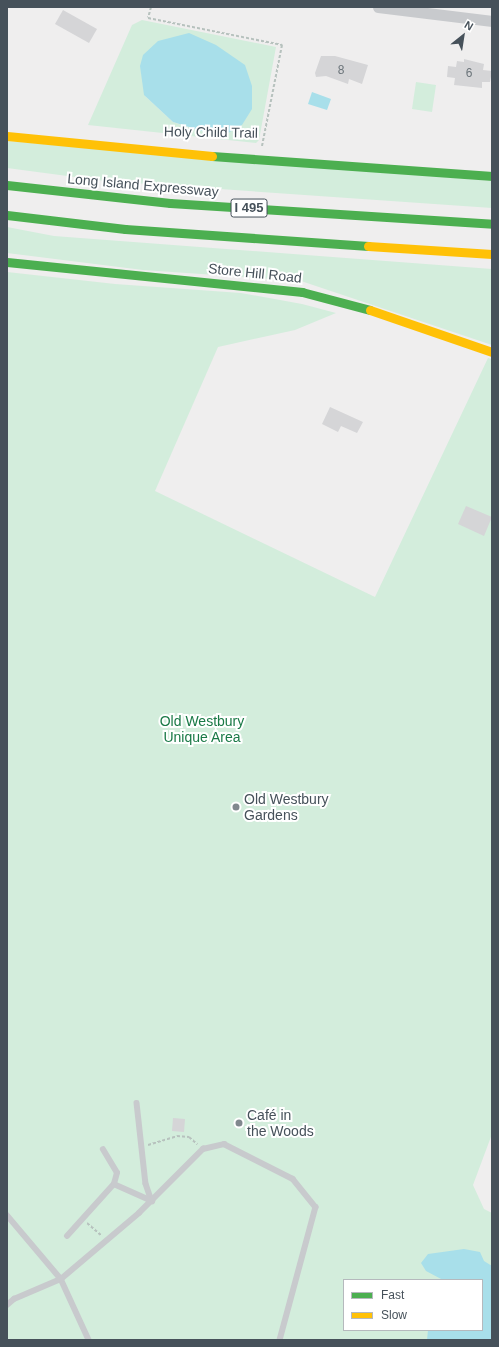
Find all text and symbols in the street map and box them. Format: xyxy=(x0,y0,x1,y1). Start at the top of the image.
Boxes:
north arrow xyxy=(443,16,483,56)
text: N xyxy=(463,18,475,33)
house number: 8 xyxy=(338,64,344,78)
house number: 6 xyxy=(466,67,472,81)
street label: Holy Child Trail xyxy=(164,123,258,141)
street label: Long Island Expressway xyxy=(67,170,219,200)
road number: I 495 xyxy=(230,197,268,219)
street label: Store Hill Road xyxy=(207,260,303,286)
park label: Old Westbury Unique Area xyxy=(160,713,244,746)
place label: Old Westbury Gardens xyxy=(244,791,329,824)
marker: Old Westbury Gardens xyxy=(231,802,241,812)
place label: Café in the Woods xyxy=(247,1107,314,1140)
marker: Café in the Woods xyxy=(234,1118,244,1128)
legend xyxy=(343,1279,483,1331)
text: Fast xyxy=(381,1288,404,1302)
text: Slow xyxy=(381,1308,407,1322)

